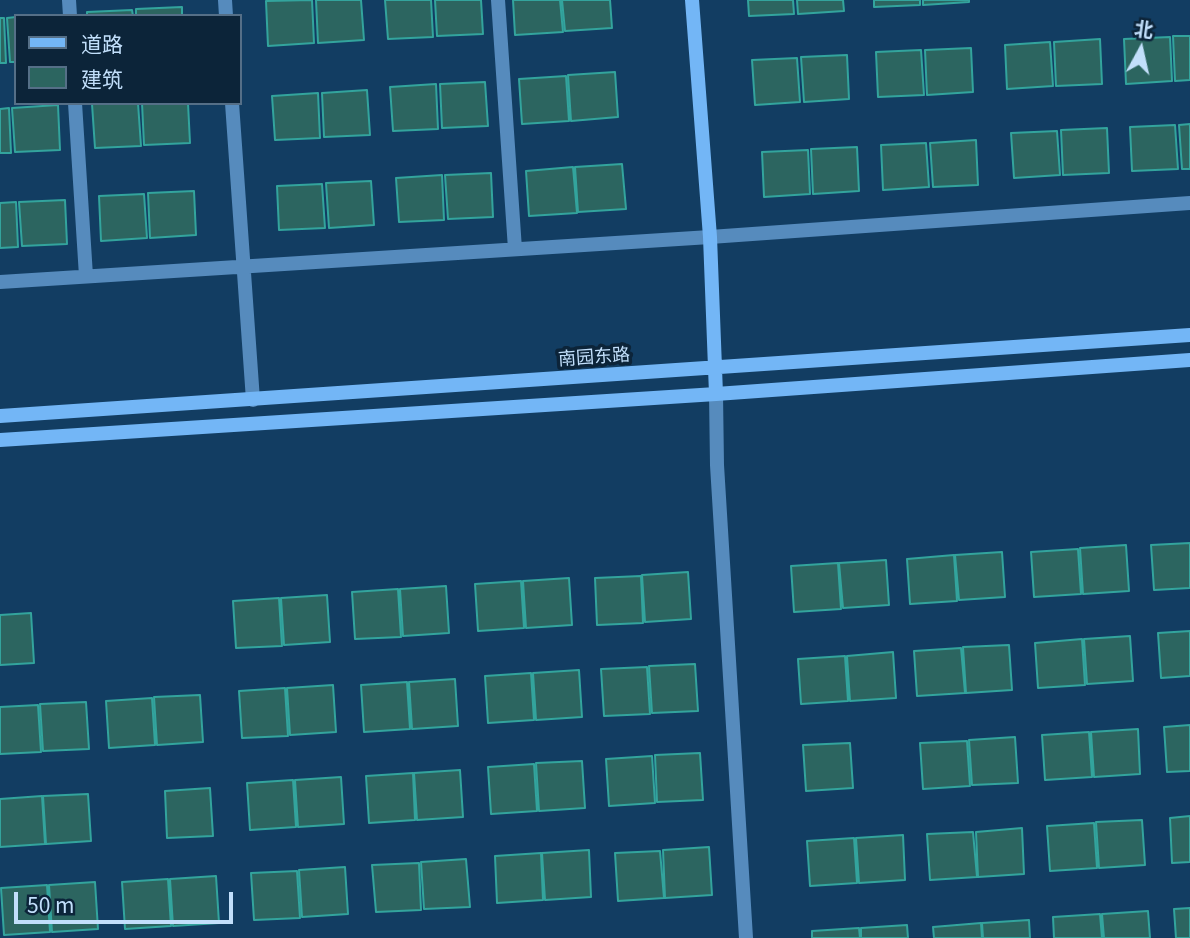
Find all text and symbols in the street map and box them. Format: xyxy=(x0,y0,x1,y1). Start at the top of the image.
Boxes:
text: 北 xyxy=(1133,13,1155,42)
legend xyxy=(14,14,242,105)
north arrow xyxy=(1106,14,1176,84)
text: 道路 xyxy=(81,28,123,58)
text: 建筑 xyxy=(81,63,123,93)
street label: 南园东路 xyxy=(557,343,631,369)
scale bar xyxy=(18,878,236,922)
text: 50 m xyxy=(27,889,74,919)

